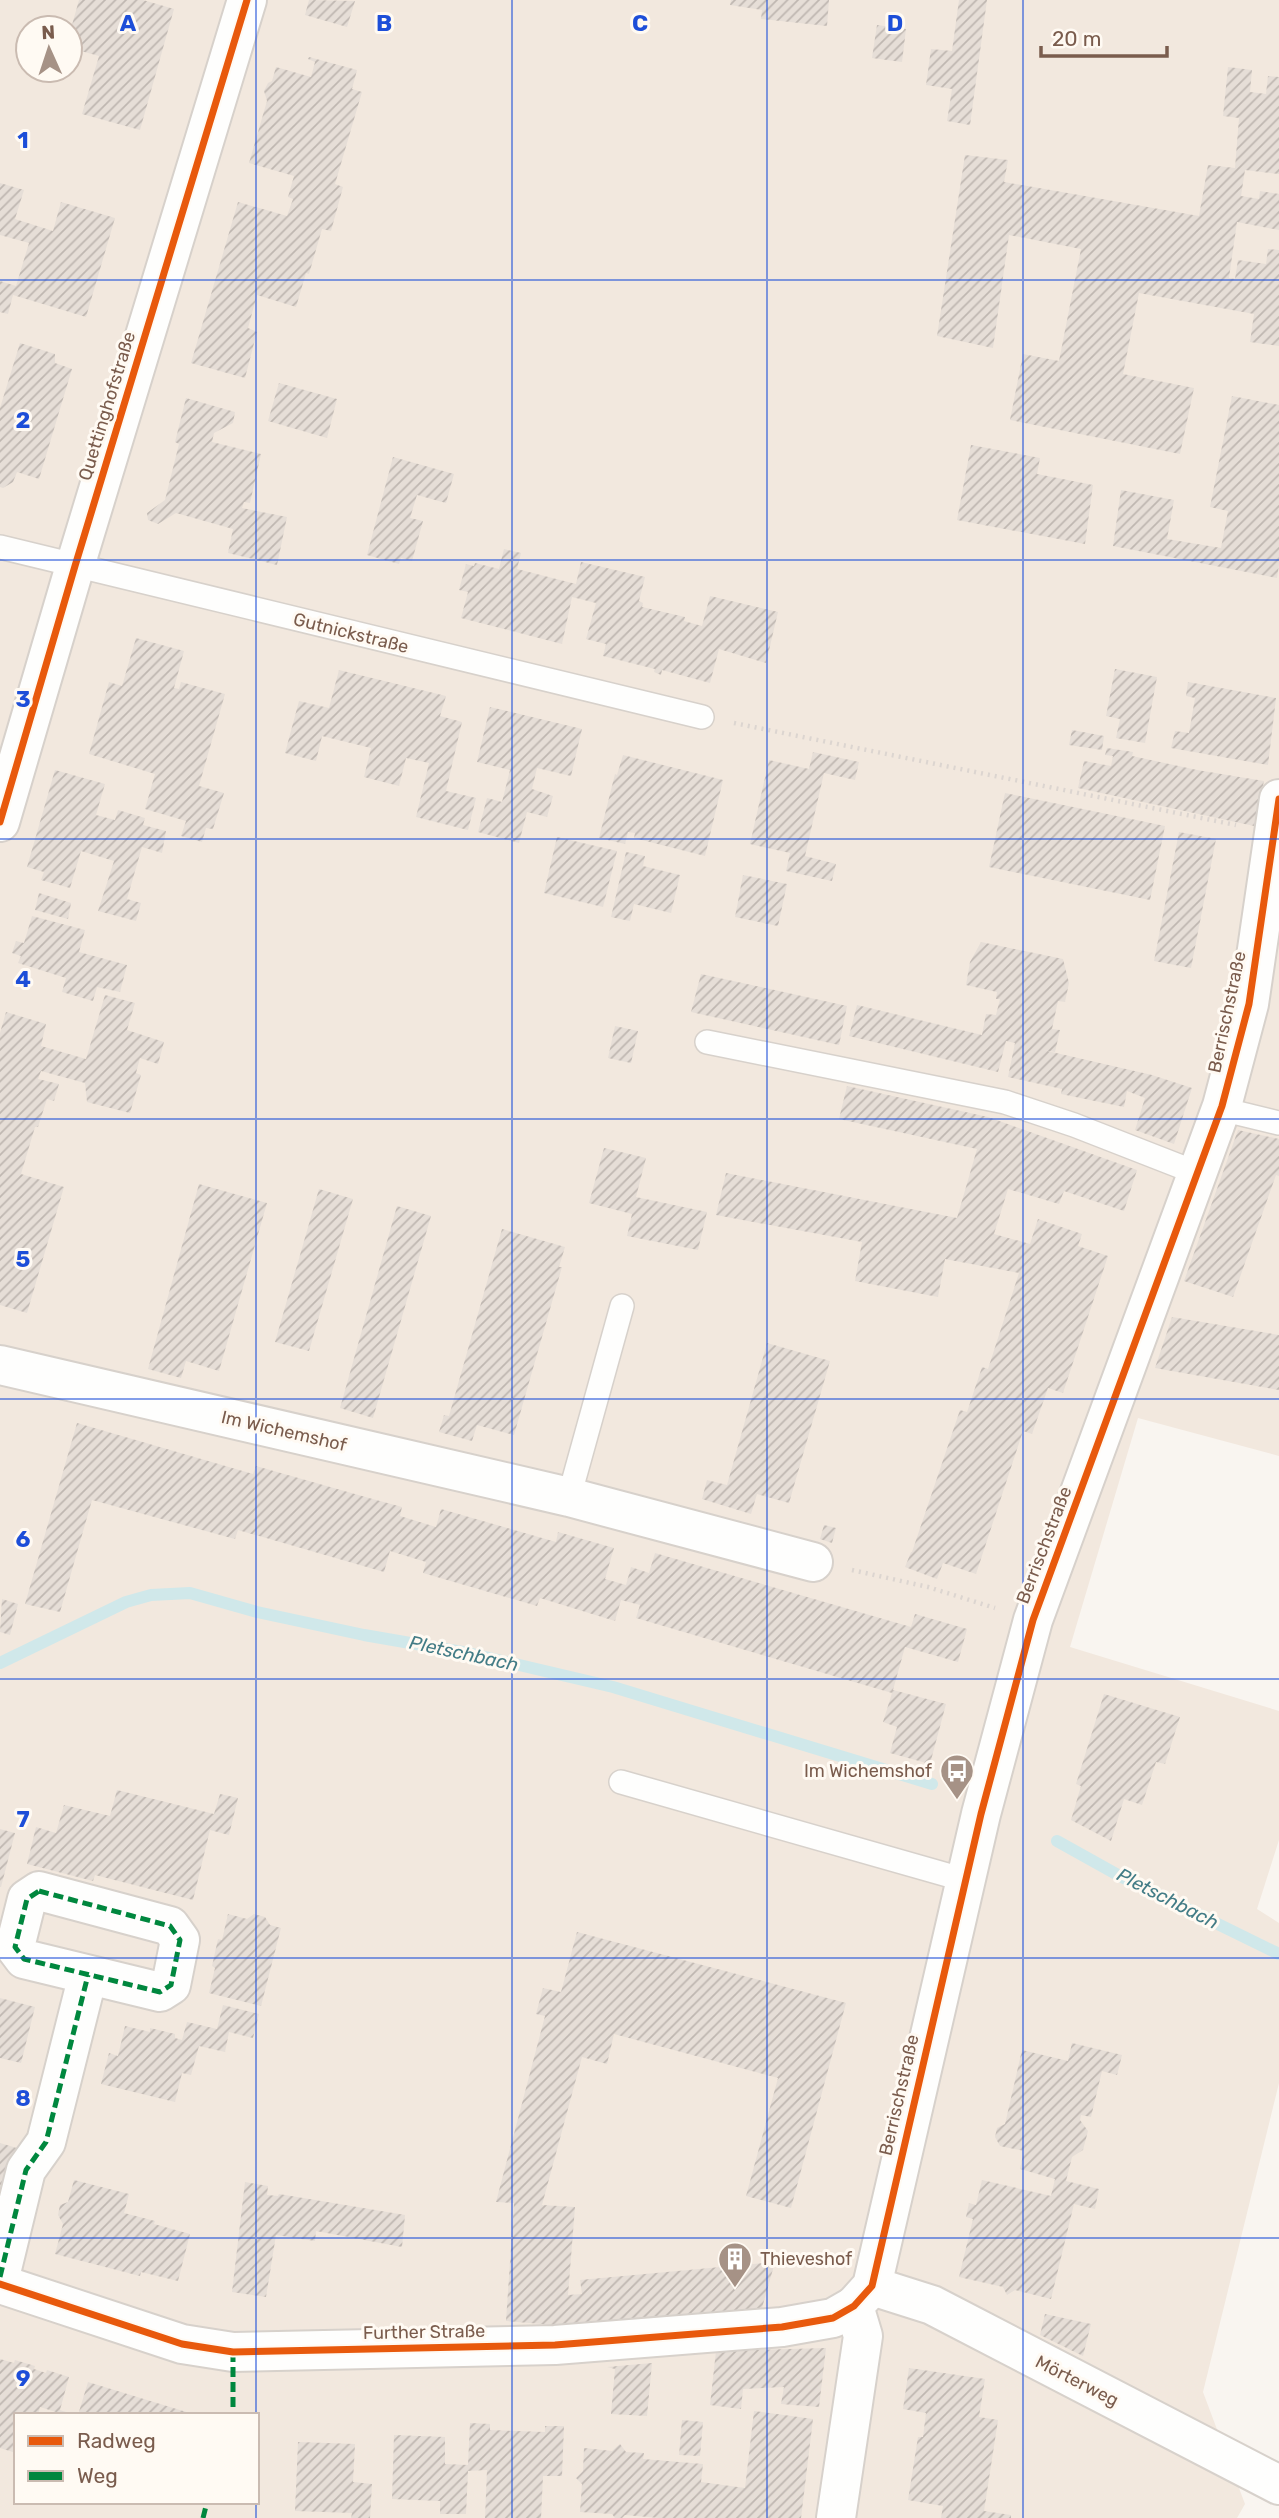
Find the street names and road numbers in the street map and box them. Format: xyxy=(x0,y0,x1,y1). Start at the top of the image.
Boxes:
street label: Quettinghofstraße xyxy=(74,329,140,483)
street label: Gutnickstraße xyxy=(291,608,411,658)
street label: Berrischstraße xyxy=(1203,949,1251,1075)
street label: Im Wichemshof xyxy=(219,1406,349,1456)
street label: Berrischstraße xyxy=(1012,1483,1076,1607)
street label: Berrischstraße xyxy=(874,2032,924,2158)
street label: Further Straße xyxy=(363,2320,485,2344)
street label: Mörterweg xyxy=(1032,2351,1122,2411)

